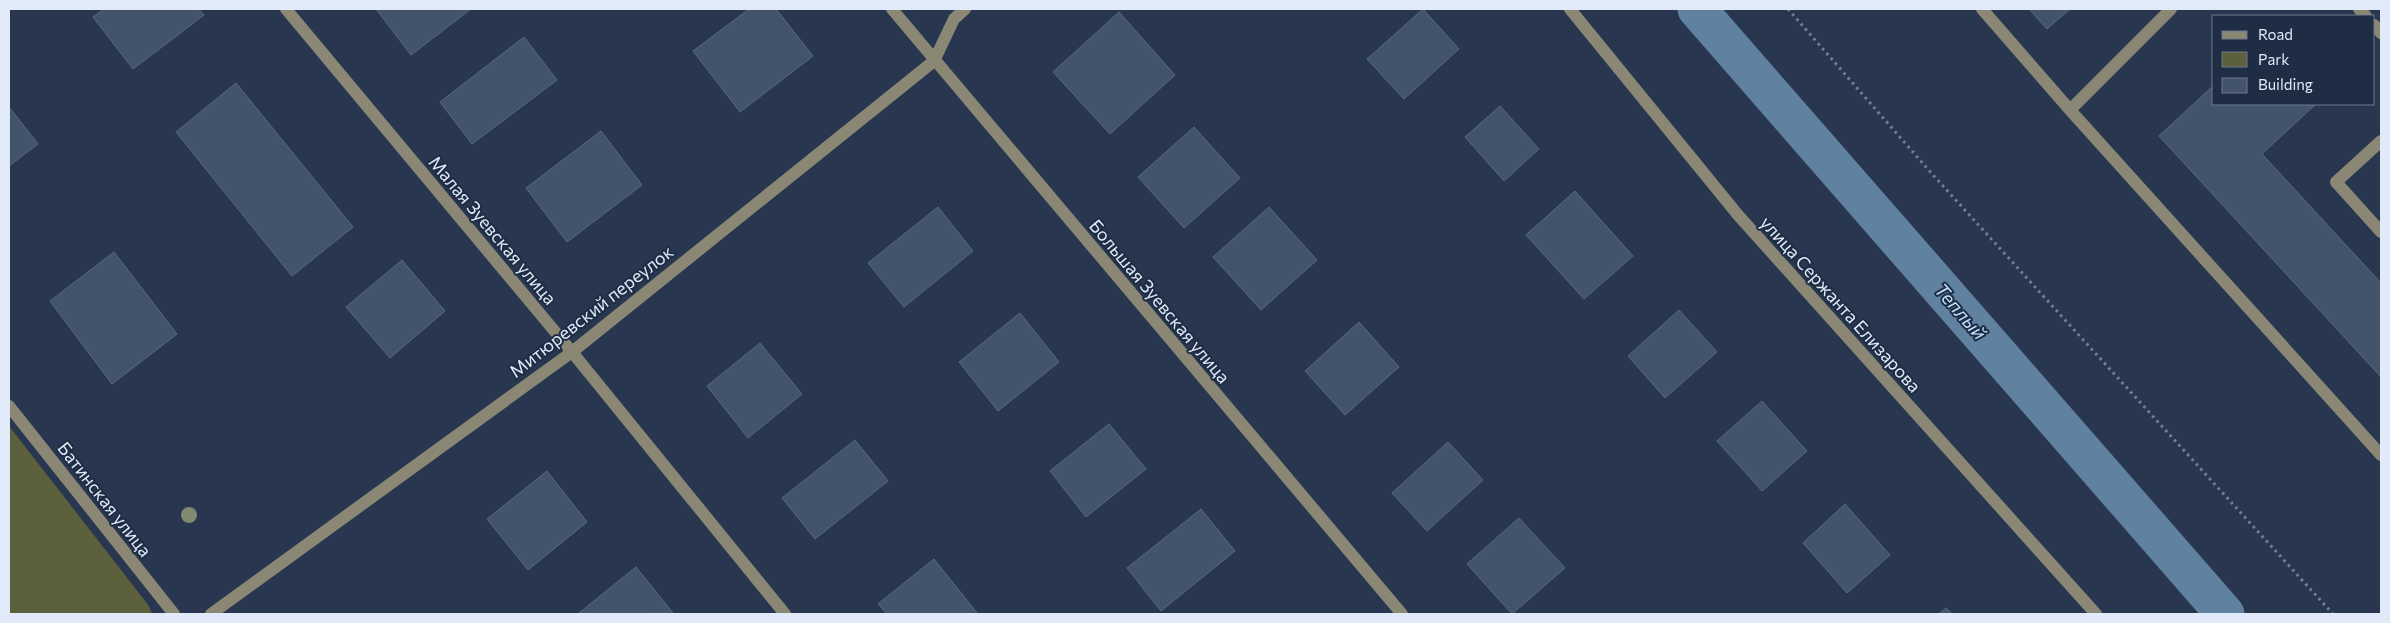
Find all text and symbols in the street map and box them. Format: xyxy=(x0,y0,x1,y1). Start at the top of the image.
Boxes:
legend xyxy=(2212,15,2375,105)
text: Road xyxy=(2258,25,2293,43)
text: Park xyxy=(2258,50,2289,68)
text: Building xyxy=(2258,75,2313,93)
street label: Малая Зуевская улица xyxy=(424,151,562,309)
street label: улица Сержанта Елизарова xyxy=(1756,211,1926,397)
street label: Большая Зуевская улица xyxy=(1085,215,1235,387)
street label: Митюревский переулок xyxy=(505,240,678,382)
water label: Теплый xyxy=(1930,278,1992,344)
street label: Батинская улица xyxy=(53,437,157,561)

